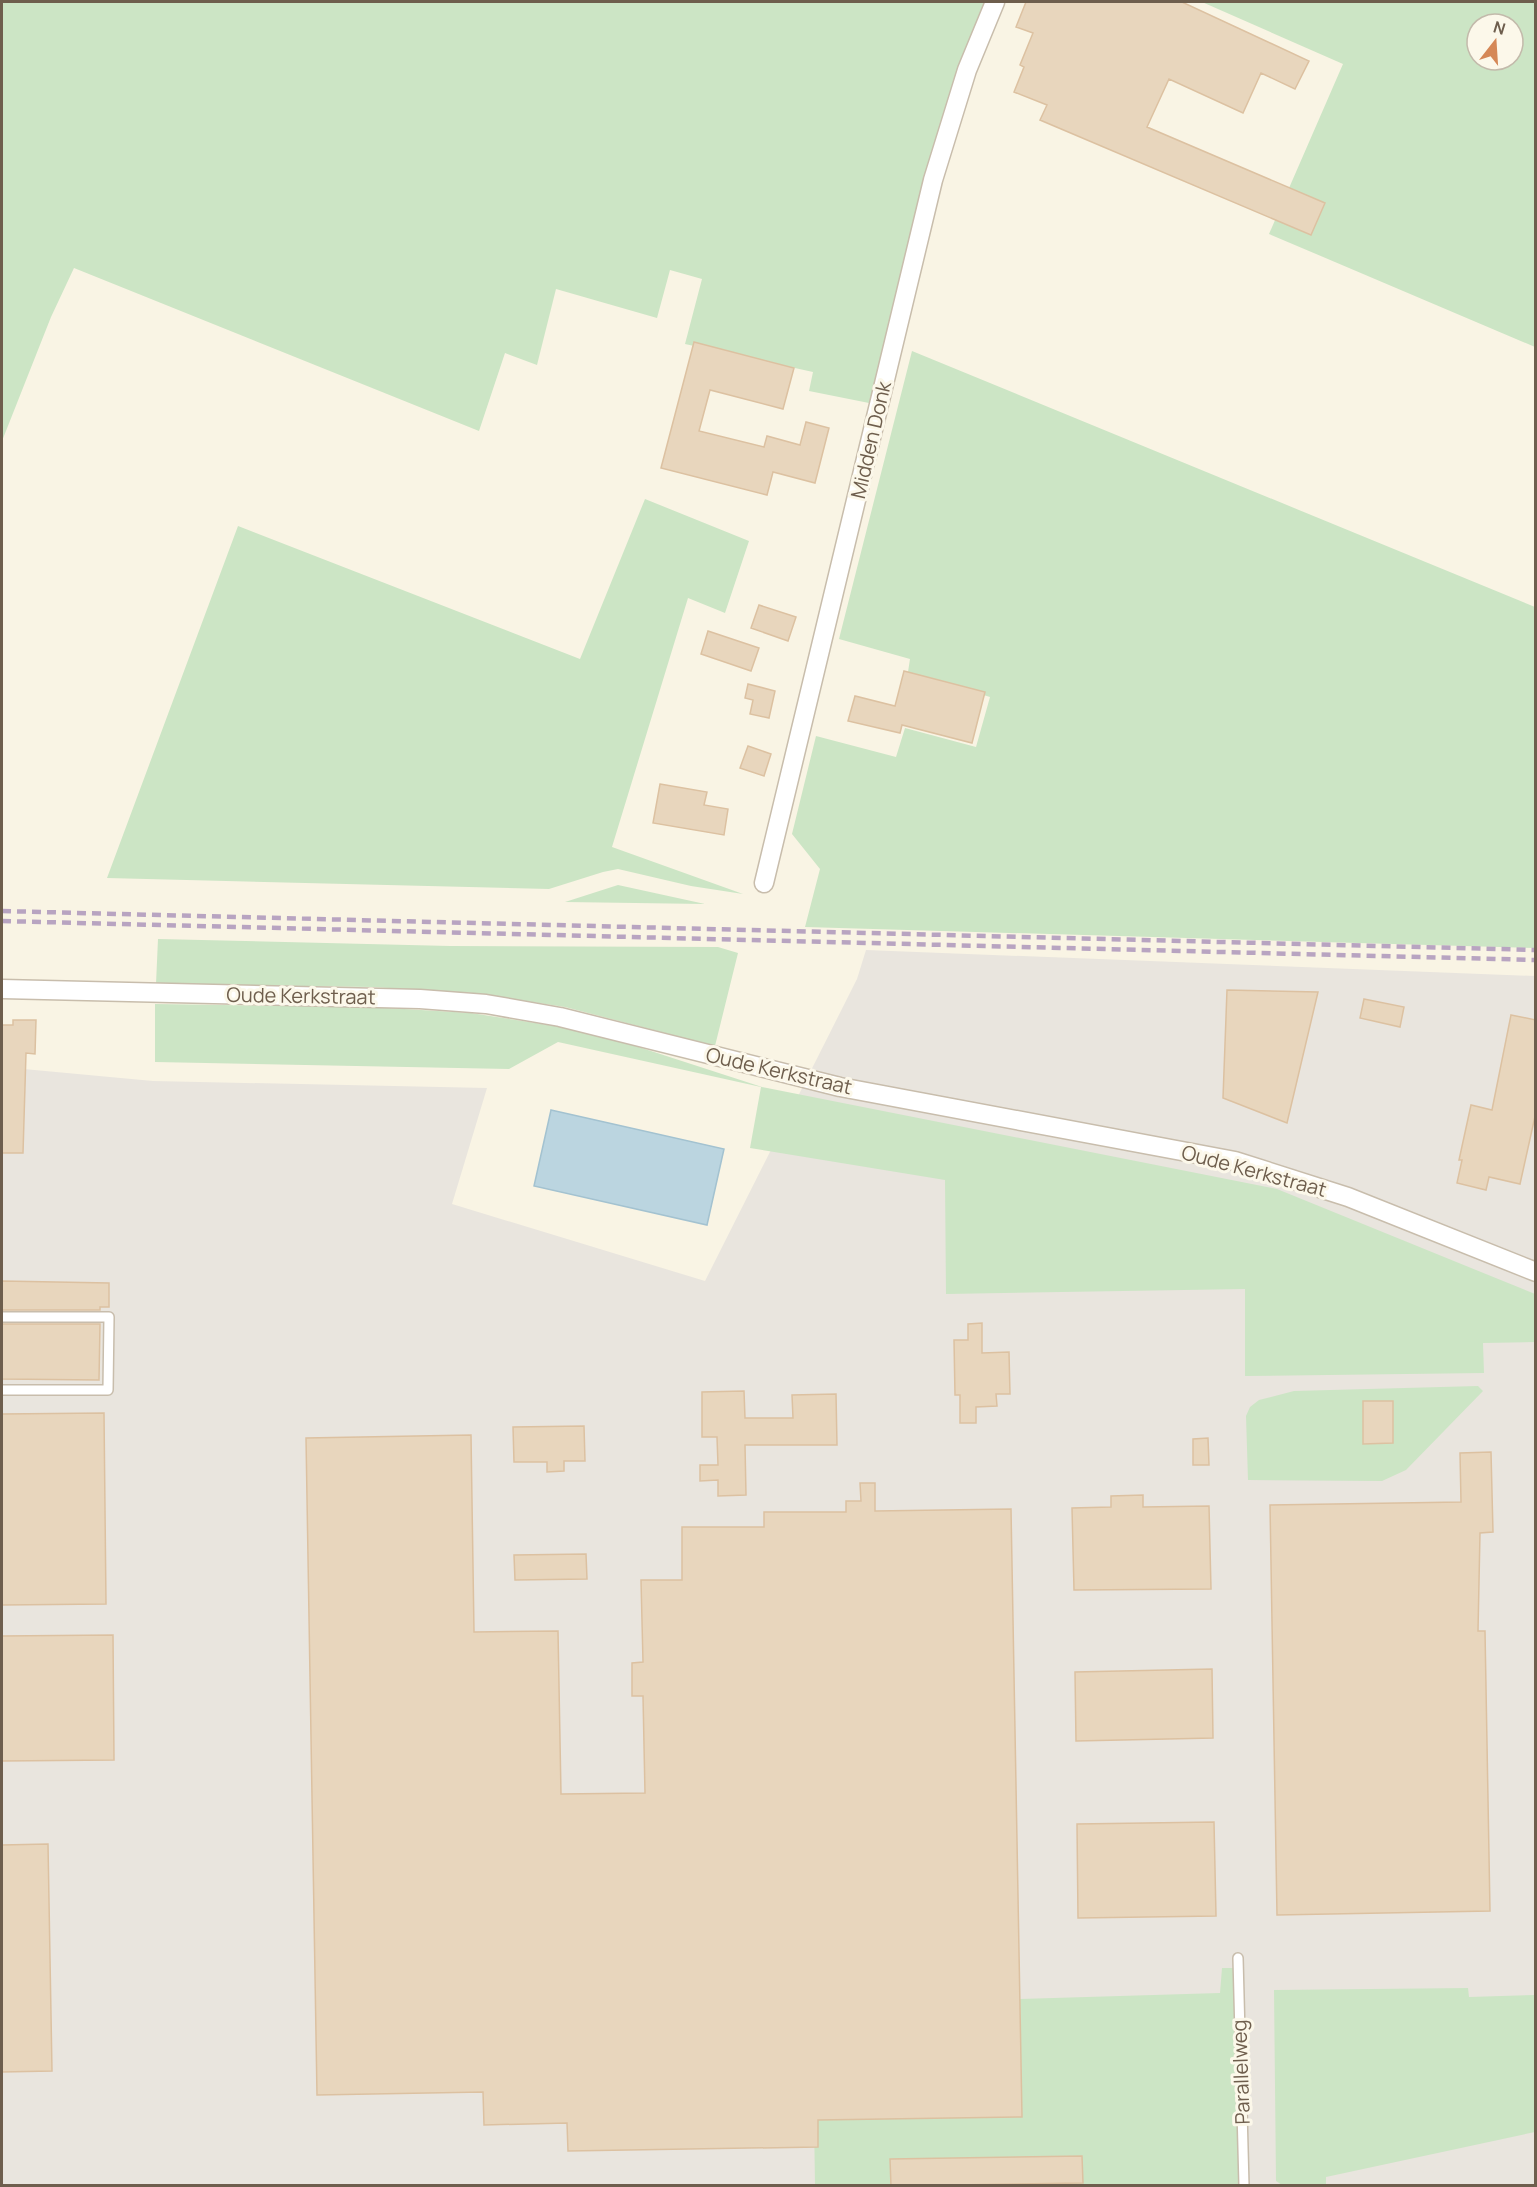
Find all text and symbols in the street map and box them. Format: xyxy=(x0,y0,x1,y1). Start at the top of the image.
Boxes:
north arrow xyxy=(1465,12,1525,72)
text: N xyxy=(1491,15,1508,40)
street label: Midden Donk xyxy=(844,378,897,501)
street label: Oude Kerkstraat xyxy=(226,981,376,1010)
street label: Oude Kerkstraat xyxy=(703,1041,855,1100)
street label: Oude Kerkstraat xyxy=(1179,1138,1330,1203)
street label: Parallelweg xyxy=(1225,2019,1256,2125)

